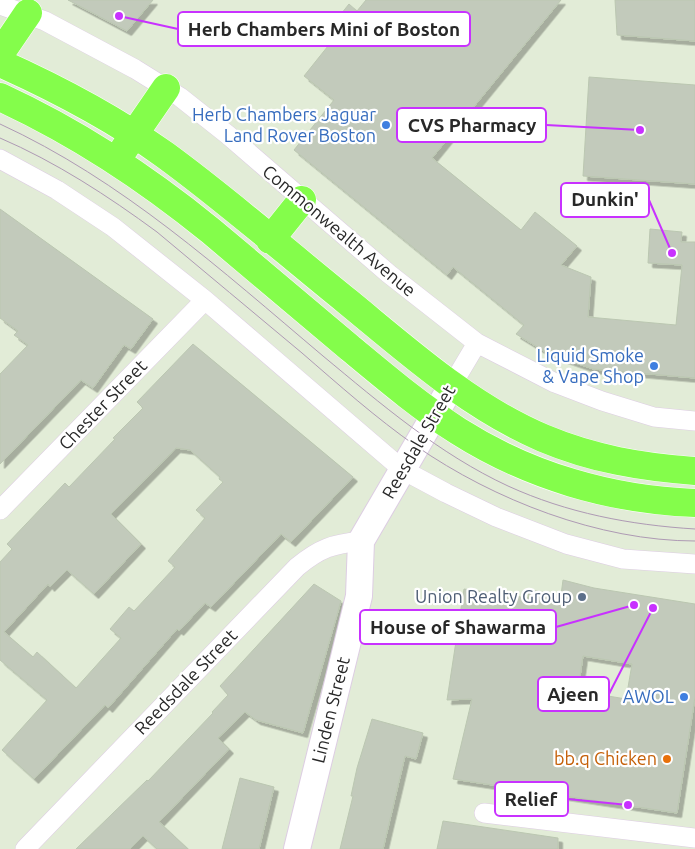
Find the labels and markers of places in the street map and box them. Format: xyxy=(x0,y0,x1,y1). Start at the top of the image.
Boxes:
callout: Herb Chambers Mini of Boston xyxy=(178,12,470,46)
place label: Herb Chambers Jaguar Land Rover Boston xyxy=(192,104,376,145)
callout: CVS Pharmacy xyxy=(397,108,546,142)
marker: Herb Chambers Jaguar Land Rover Boston xyxy=(380,119,392,131)
callout: Dunkin' xyxy=(561,183,649,217)
place label: Liquid Smoke & Vape Shop xyxy=(536,345,644,386)
marker: Liquid Smoke & Vape Shop xyxy=(648,360,660,372)
place label: Union Realty Group xyxy=(415,586,572,606)
marker: Union Realty Group xyxy=(576,591,588,603)
callout: House of Shawarma xyxy=(360,610,556,644)
callout: Ajeen xyxy=(538,677,609,711)
place label: AWOL xyxy=(623,686,674,706)
marker: AWOL xyxy=(678,691,690,703)
place label: bb.q Chicken xyxy=(554,748,657,768)
marker: bb.q Chicken xyxy=(661,753,673,765)
callout: Relief xyxy=(495,782,568,816)

